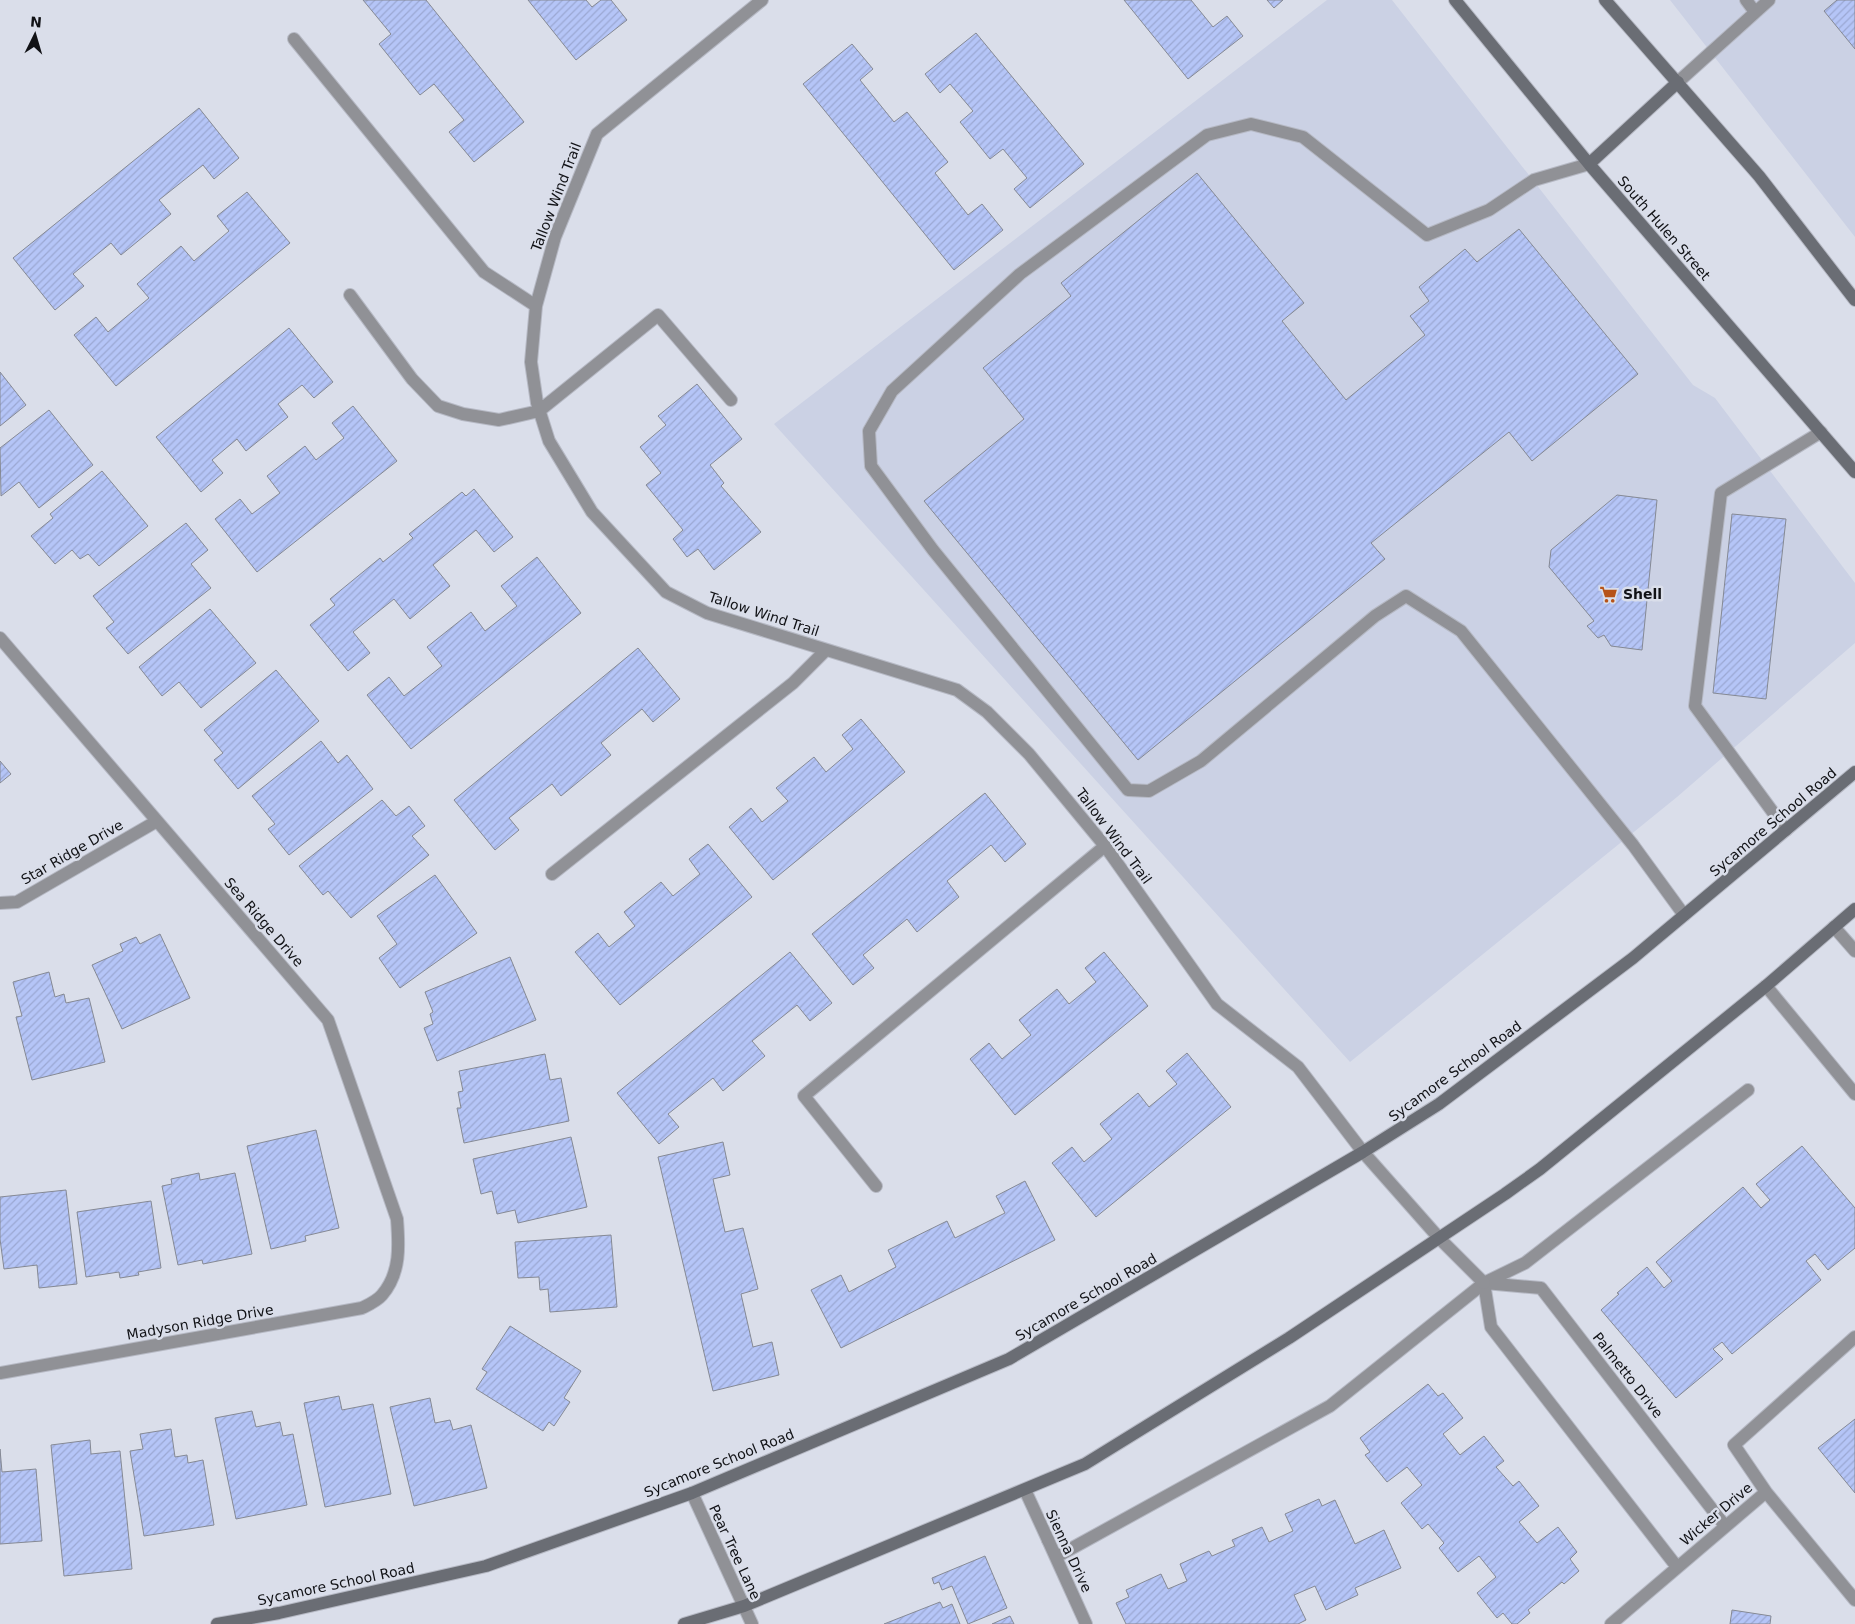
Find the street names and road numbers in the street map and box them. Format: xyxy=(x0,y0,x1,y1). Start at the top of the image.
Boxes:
street label: Tallow Wind Trail xyxy=(528,140,584,255)
street label: South Hulen Street xyxy=(1614,173,1714,284)
street label: Tallow Wind Trail xyxy=(706,588,821,639)
street label: Sycamore School Road xyxy=(1706,764,1840,880)
street label: Tallow Wind Trail xyxy=(1072,784,1155,887)
street label: Star Ridge Drive xyxy=(18,816,126,888)
street label: Sea Ridge Drive xyxy=(221,874,307,970)
street label: Sycamore School Road xyxy=(1385,1017,1525,1125)
street label: Sycamore School Road xyxy=(1013,1250,1159,1344)
street label: Madyson Ridge Drive xyxy=(125,1301,275,1343)
street label: Palmetto Drive xyxy=(1590,1329,1666,1421)
street label: Sycamore School Road xyxy=(642,1426,796,1500)
street label: Wicker Drive xyxy=(1677,1479,1755,1549)
street label: Pear Tree Lane xyxy=(706,1502,764,1602)
street label: Sienna Drive xyxy=(1043,1507,1095,1595)
street label: Sycamore School Road xyxy=(256,1560,416,1608)

